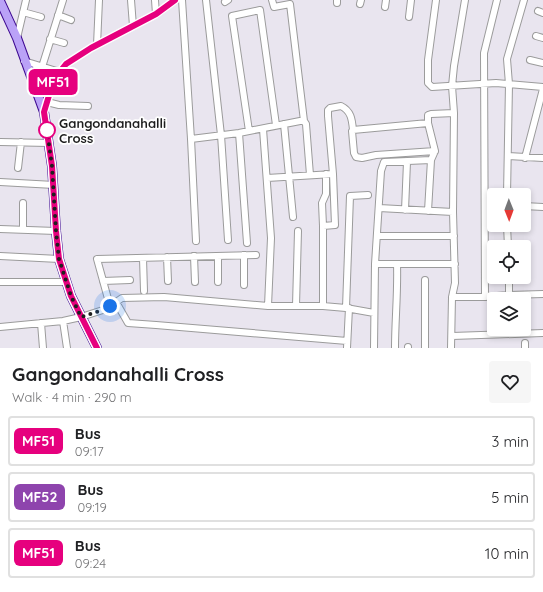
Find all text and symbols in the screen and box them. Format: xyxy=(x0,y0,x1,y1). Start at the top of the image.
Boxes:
line badge: MF51 xyxy=(25,69,81,95)
text: MF51 xyxy=(37,73,69,91)
place label: Gangondanahalli Cross xyxy=(59,115,166,146)
marker: Gangondanahalli Cross xyxy=(38,121,56,139)
north arrow xyxy=(487,188,531,232)
map controls xyxy=(487,188,531,336)
button: locate xyxy=(487,240,531,284)
button: layers xyxy=(487,292,531,336)
your location xyxy=(100,296,120,316)
button: heart xyxy=(489,361,531,403)
text: Gangondanahalli Cross xyxy=(12,362,224,386)
text: Walk · 4 min · 290 m xyxy=(12,389,132,405)
text: Bus xyxy=(75,424,101,443)
text: MF51 xyxy=(22,432,55,450)
text: 3 min xyxy=(491,432,529,451)
text: 09:17 xyxy=(75,443,104,459)
text: Bus xyxy=(77,480,103,499)
text: MF52 xyxy=(22,488,57,506)
text: 5 min xyxy=(491,488,529,507)
text: 09:19 xyxy=(77,499,107,515)
text: Bus xyxy=(75,536,101,555)
text: MF51 xyxy=(22,544,55,562)
text: 10 min xyxy=(485,544,529,563)
text: 09:24 xyxy=(75,555,106,571)

